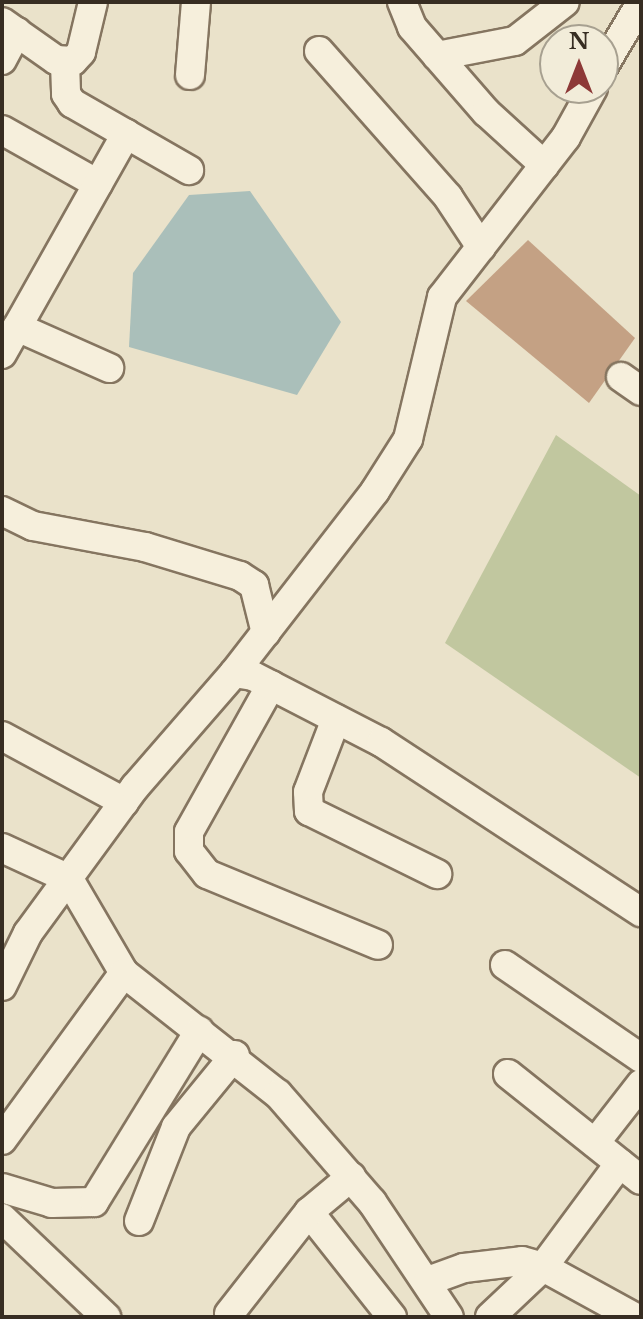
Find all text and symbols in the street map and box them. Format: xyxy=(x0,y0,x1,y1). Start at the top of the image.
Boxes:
north arrow xyxy=(539,24,619,104)
text: N xyxy=(569,28,589,55)

